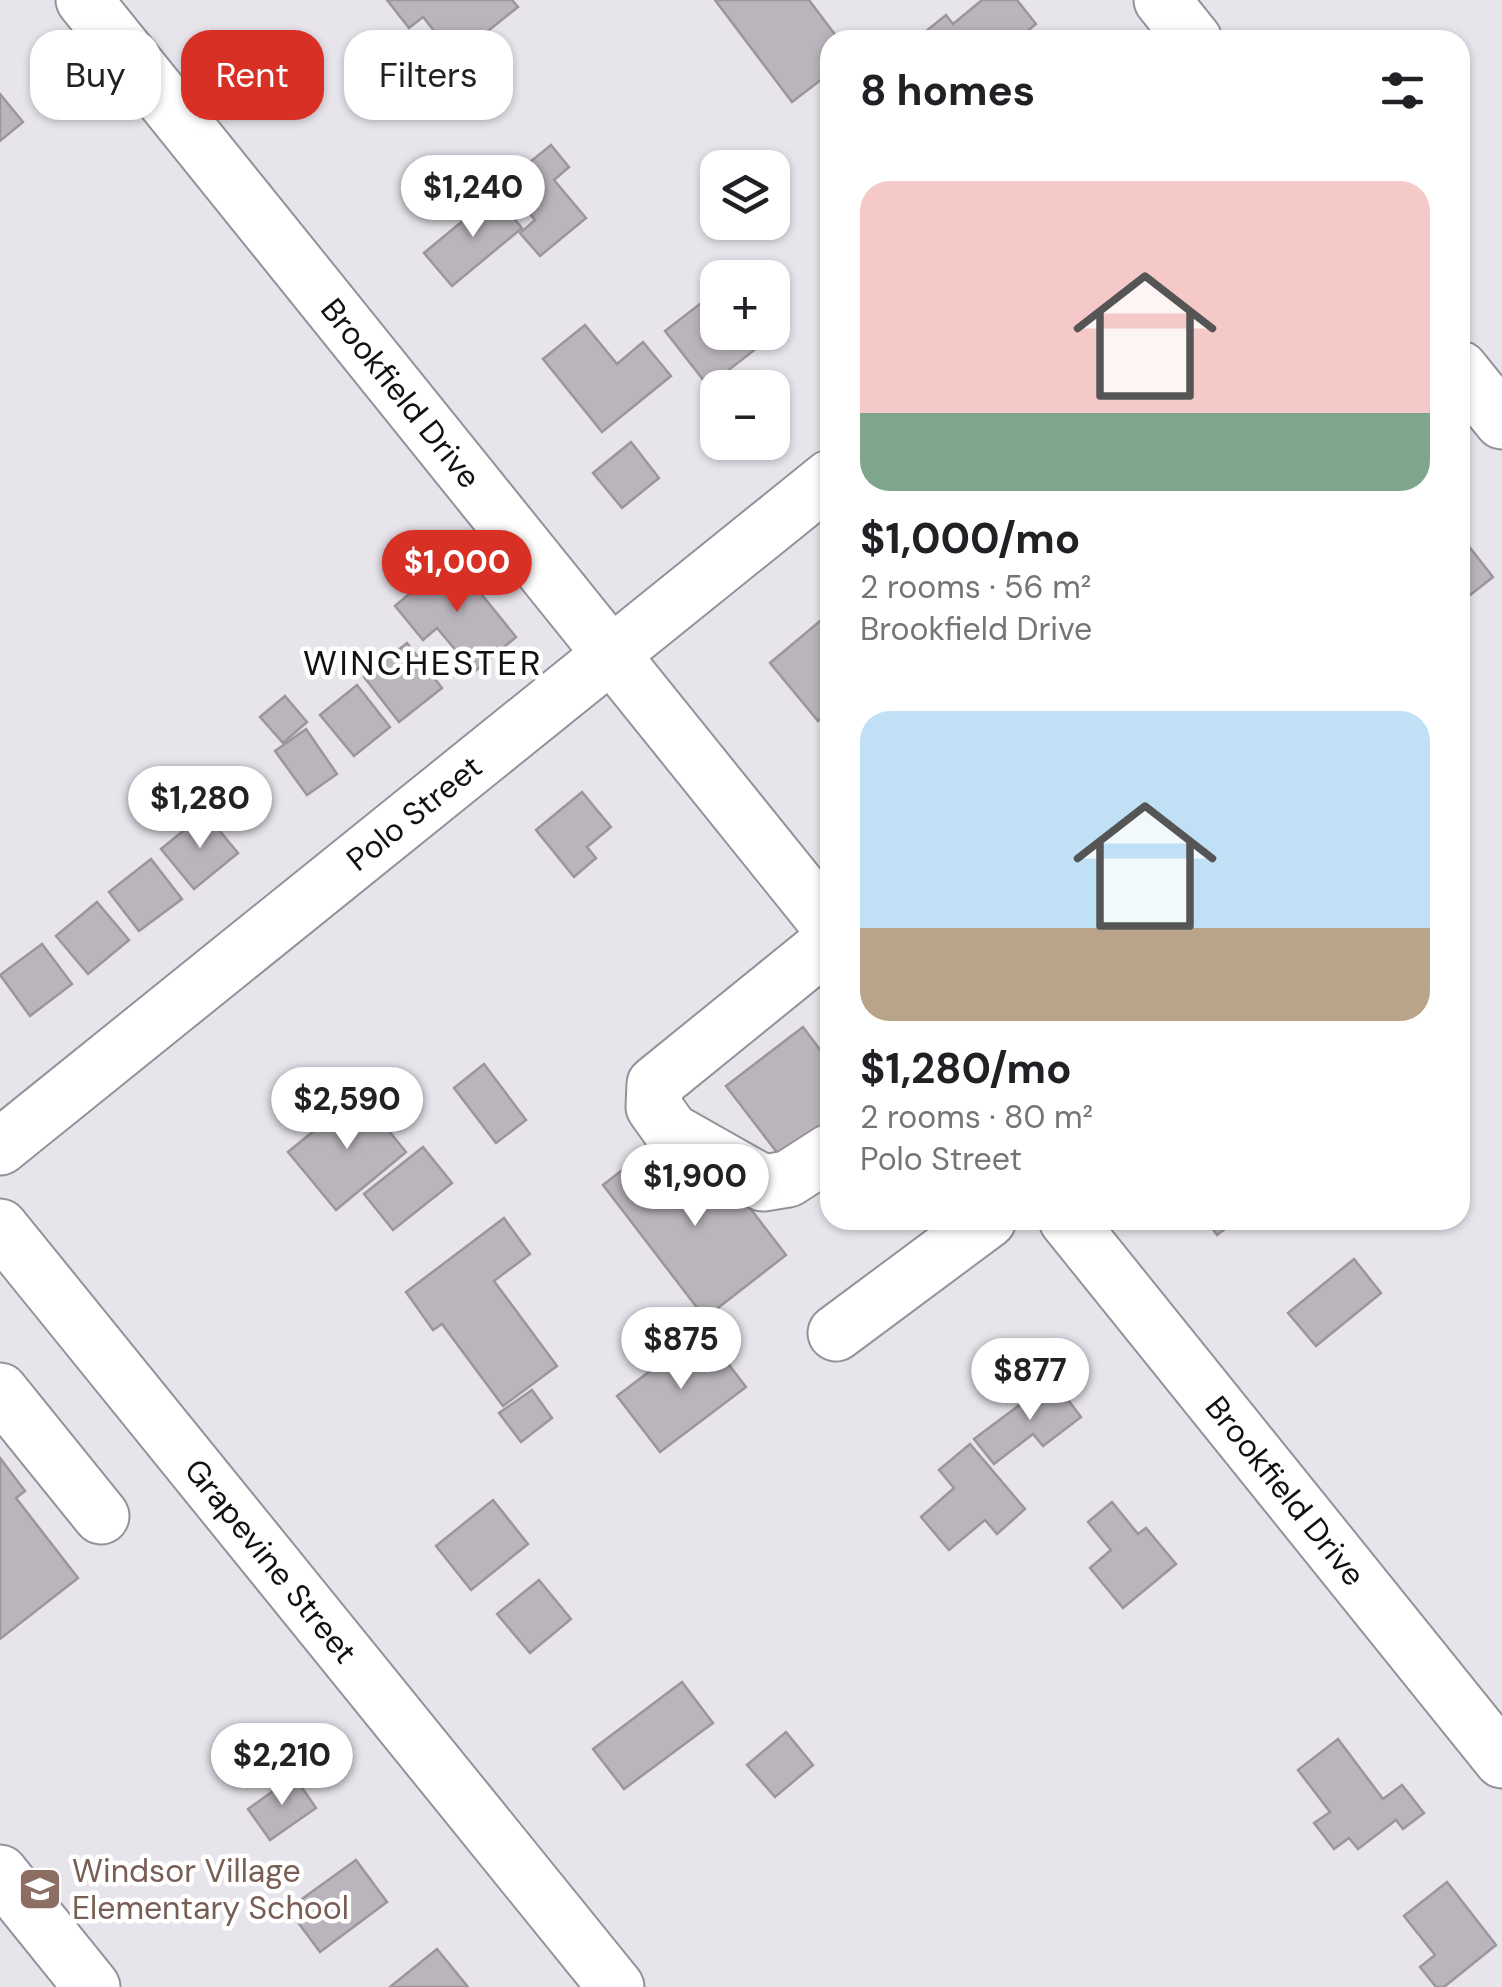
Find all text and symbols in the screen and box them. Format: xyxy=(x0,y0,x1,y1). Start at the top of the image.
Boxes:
chip: Buy xyxy=(30,30,161,120)
chip: Rent xyxy=(181,30,324,120)
chip: Filters xyxy=(344,30,513,120)
text: 8 homes xyxy=(860,63,1035,118)
icon: filters xyxy=(1375,63,1430,118)
map controls xyxy=(700,150,790,460)
button: layers xyxy=(700,150,790,240)
pin: $1,240 xyxy=(392,155,554,240)
text: $1,240 xyxy=(423,166,523,208)
icon: home xyxy=(1055,246,1235,426)
button: + xyxy=(700,260,790,350)
street label: Brookfield Drive xyxy=(312,290,490,497)
button: − xyxy=(700,370,790,460)
text: $1,000/mo xyxy=(860,511,1080,566)
pin: $1,000 xyxy=(376,530,538,615)
text: $1,000 xyxy=(404,541,510,583)
text: 2 rooms · 56 m² xyxy=(860,566,1091,608)
text: Brookfield Drive xyxy=(860,608,1092,650)
district label: WINCHESTER xyxy=(303,640,543,686)
street label: Polo Street xyxy=(338,746,490,880)
pin: $1,280 xyxy=(119,766,281,851)
icon: home xyxy=(1055,776,1235,956)
text: $1,280 xyxy=(150,777,250,819)
text: $1,280/mo xyxy=(860,1041,1072,1096)
pin: $2,590 xyxy=(266,1067,428,1152)
text: $2,590 xyxy=(293,1078,401,1120)
text: 2 rooms · 80 m² xyxy=(860,1096,1093,1138)
text: Polo Street xyxy=(860,1138,1022,1180)
pin: $1,900 xyxy=(614,1144,776,1229)
text: $1,900 xyxy=(643,1155,747,1197)
pin: $875 xyxy=(622,1307,740,1392)
text: $875 xyxy=(643,1318,719,1360)
pin: $877 xyxy=(971,1338,1089,1423)
text: $877 xyxy=(993,1349,1067,1391)
street label: Brookfield Drive xyxy=(1196,1387,1375,1595)
street label: Grapevine Street xyxy=(175,1450,366,1672)
pin: $2,210 xyxy=(201,1723,363,1808)
text: $2,210 xyxy=(233,1734,331,1776)
place label: Windsor Village Elementary School xyxy=(72,1850,349,1929)
school or university icon: Windsor Village Elementary School xyxy=(17,1866,63,1912)

